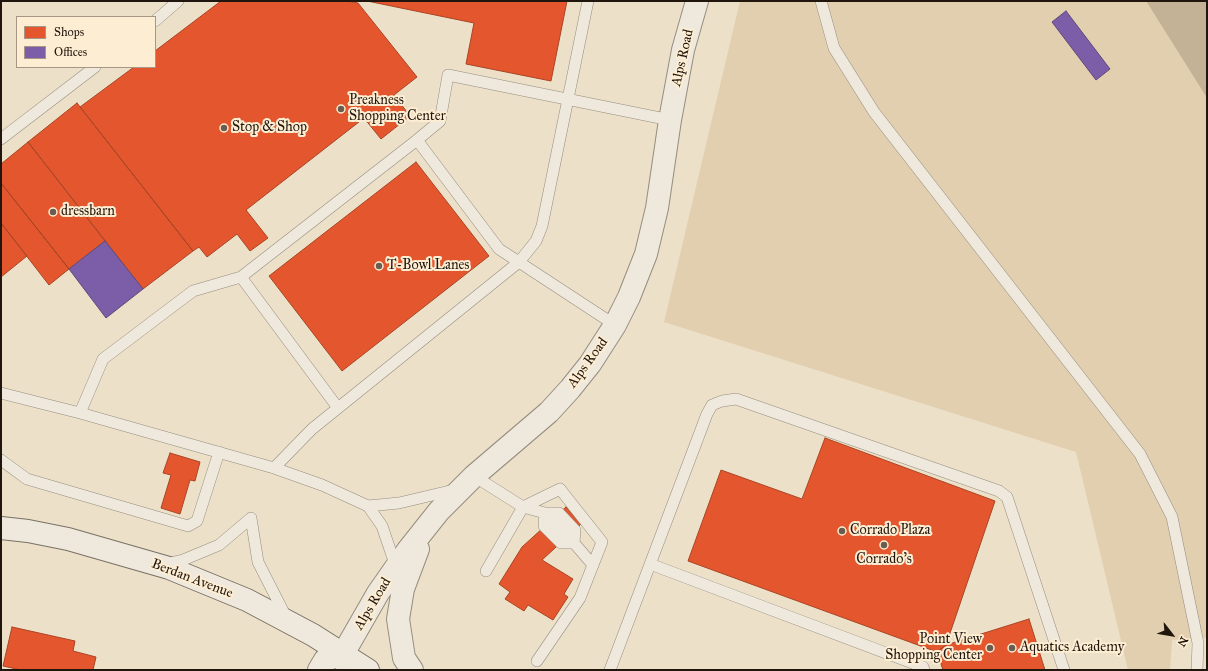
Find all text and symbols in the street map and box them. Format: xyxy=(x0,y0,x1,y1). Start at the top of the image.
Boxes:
legend xyxy=(16,16,156,68)
text: Shops xyxy=(54,25,84,39)
street label: Alps Road xyxy=(668,28,698,88)
text: Offices xyxy=(54,45,87,59)
place label: Preakness Shopping Center xyxy=(349,93,446,126)
marker: Preakness Shopping Center xyxy=(336,104,346,114)
place label: Stop & Shop xyxy=(232,120,307,136)
marker: Stop & Shop xyxy=(219,123,229,133)
place label: dressbarn xyxy=(61,204,115,220)
marker: dressbarn xyxy=(48,207,58,217)
place label: T-Bowl Lanes xyxy=(387,258,469,274)
marker: T-Bowl Lanes xyxy=(374,261,384,271)
street label: Alps Road xyxy=(564,335,612,391)
place label: Corrado Plaza xyxy=(850,523,930,539)
marker: Corrado Plaza xyxy=(837,526,847,536)
marker: Corrado's xyxy=(879,540,889,550)
place label: Corrado's xyxy=(856,552,912,568)
street label: Berdan Avenue xyxy=(149,556,235,602)
street label: Alps Road xyxy=(351,575,395,633)
north arrow xyxy=(1152,615,1192,655)
place label: Point View Shopping Center xyxy=(885,632,982,664)
text: N xyxy=(1175,634,1191,649)
place label: Aquatics Academy xyxy=(1020,640,1124,656)
marker: Point View Shopping Center xyxy=(985,643,995,653)
marker: Aquatics Academy xyxy=(1007,643,1017,653)

